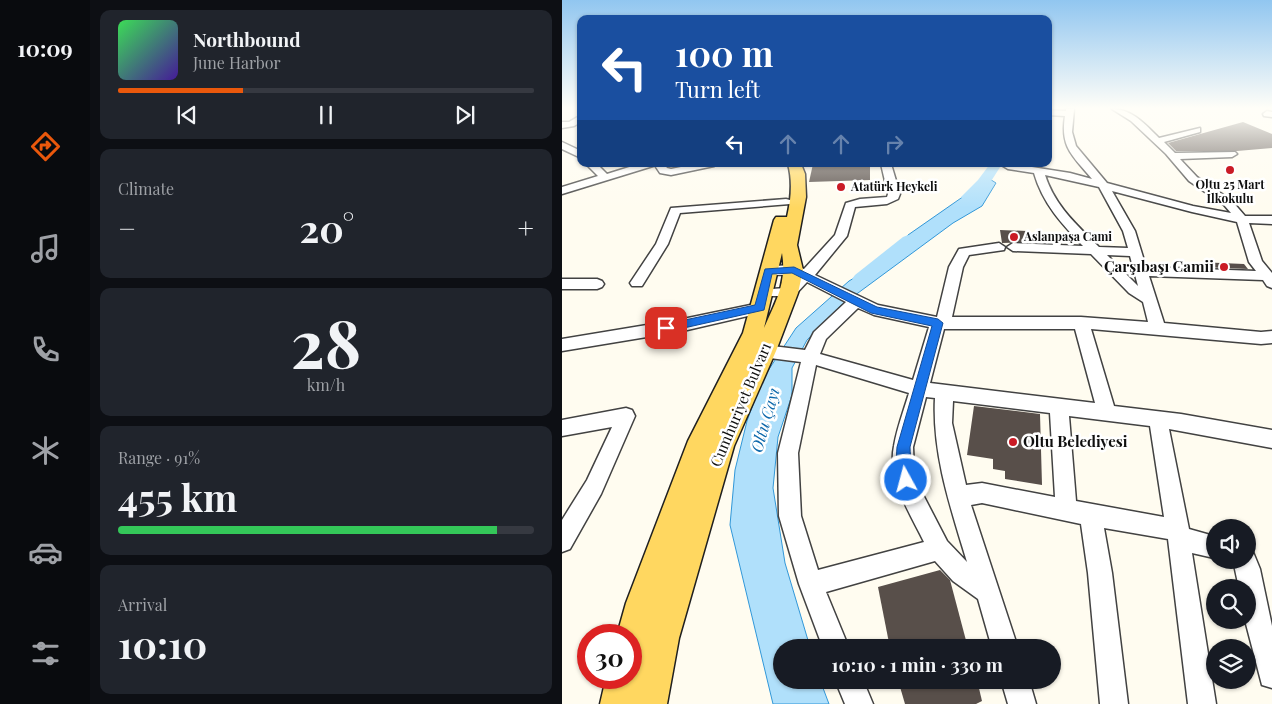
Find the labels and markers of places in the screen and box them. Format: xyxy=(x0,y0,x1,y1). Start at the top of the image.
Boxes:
marker: Oltu 25 Mart İlkokulu xyxy=(1224,164,1236,176)
place label: Oltu 25 Mart İlkokulu xyxy=(1196,176,1265,206)
place label: Atatürk Heykeli xyxy=(850,178,938,194)
marker: Atatürk Heykeli xyxy=(835,181,847,193)
place label: Aslanpaşa Cami xyxy=(1023,228,1112,244)
marker: Aslanpaşa Cami xyxy=(1008,231,1020,243)
place label: Çarşıbaşı Camii xyxy=(1104,256,1214,276)
marker: Çarşıbaşı Camii xyxy=(1218,261,1230,273)
pin xyxy=(645,307,687,349)
place label: Oltu Belediyesi xyxy=(1023,431,1128,451)
marker: Oltu Belediyesi xyxy=(1007,436,1019,448)

